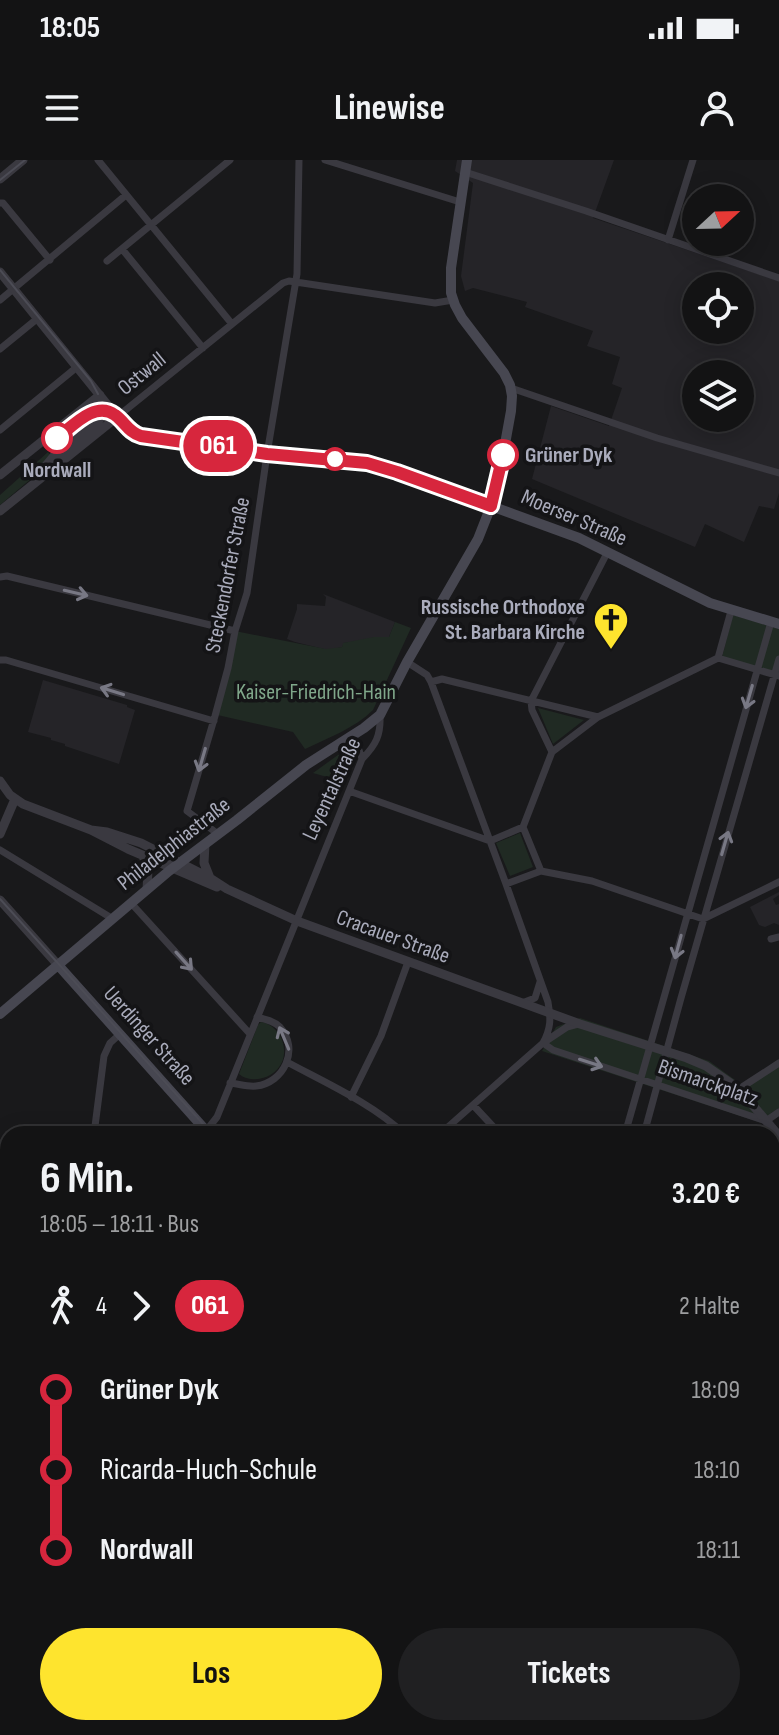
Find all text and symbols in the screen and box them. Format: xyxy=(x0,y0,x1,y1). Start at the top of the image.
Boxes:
text: 18:05 xyxy=(40,10,100,46)
icon: menu xyxy=(40,86,84,130)
icon: person xyxy=(695,86,739,130)
text: Linewise xyxy=(334,87,445,130)
north arrow xyxy=(682,184,754,256)
map controls xyxy=(682,184,754,432)
button: locate xyxy=(682,272,754,344)
street label: Ostwall xyxy=(112,346,172,402)
button: layers xyxy=(682,360,754,432)
line badge: 061 xyxy=(172,420,264,472)
marker: Nordwall xyxy=(42,423,72,453)
text: 061 xyxy=(199,429,237,462)
marker: Grüner Dyk xyxy=(488,440,518,470)
place label: Grüner Dyk xyxy=(525,442,613,469)
unlabelled marker xyxy=(324,448,346,470)
place label: Nordwall xyxy=(23,457,91,484)
street label: Moerser Straße xyxy=(517,484,631,552)
street label: Steckendorfer Straße xyxy=(200,495,256,655)
one-way arrow xyxy=(63,586,88,601)
place label: Russische Orthodoxe St. Barbara Kirche xyxy=(421,594,585,646)
church icon: Russische Orthodoxe St. Barbara Kirche xyxy=(592,601,630,651)
park label: Kaiser-Friedrich-Hain xyxy=(236,679,396,706)
one-way arrow xyxy=(100,683,126,698)
one-way arrow xyxy=(740,683,755,709)
street label: Leyentalstraße xyxy=(297,734,367,844)
one-way arrow xyxy=(194,747,209,773)
street label: Philadelphiastraße xyxy=(112,792,236,896)
one-way arrow xyxy=(718,831,733,857)
street label: Cracauer Straße xyxy=(333,904,453,970)
one-way arrow xyxy=(669,933,684,959)
one-way arrow xyxy=(174,950,192,970)
street label: Uerdinger Straße xyxy=(97,981,201,1091)
one-way arrow xyxy=(276,1026,290,1050)
street label: Bismarckplatz xyxy=(654,1053,762,1113)
one-way arrow xyxy=(579,1056,604,1071)
text: 6 Min. xyxy=(40,1152,134,1205)
text: 3.20 € xyxy=(672,1176,740,1212)
text: 18:05 – 18:11 · Bus xyxy=(40,1209,199,1240)
icon: walk xyxy=(40,1284,84,1328)
icon: forward xyxy=(119,1284,163,1328)
text: 061 xyxy=(191,1289,228,1322)
text: 4 xyxy=(96,1291,107,1322)
text: 2 Halte xyxy=(679,1291,740,1322)
text: Grüner Dyk xyxy=(100,1372,219,1408)
text: 18:09 xyxy=(692,1375,740,1406)
text: Ricarda-Huch-Schule xyxy=(100,1452,317,1488)
text: 18:10 xyxy=(694,1455,740,1486)
text: Nordwall xyxy=(100,1532,193,1568)
text: 18:11 xyxy=(696,1535,740,1566)
button: Los xyxy=(40,1628,382,1720)
button: Tickets xyxy=(398,1628,740,1720)

